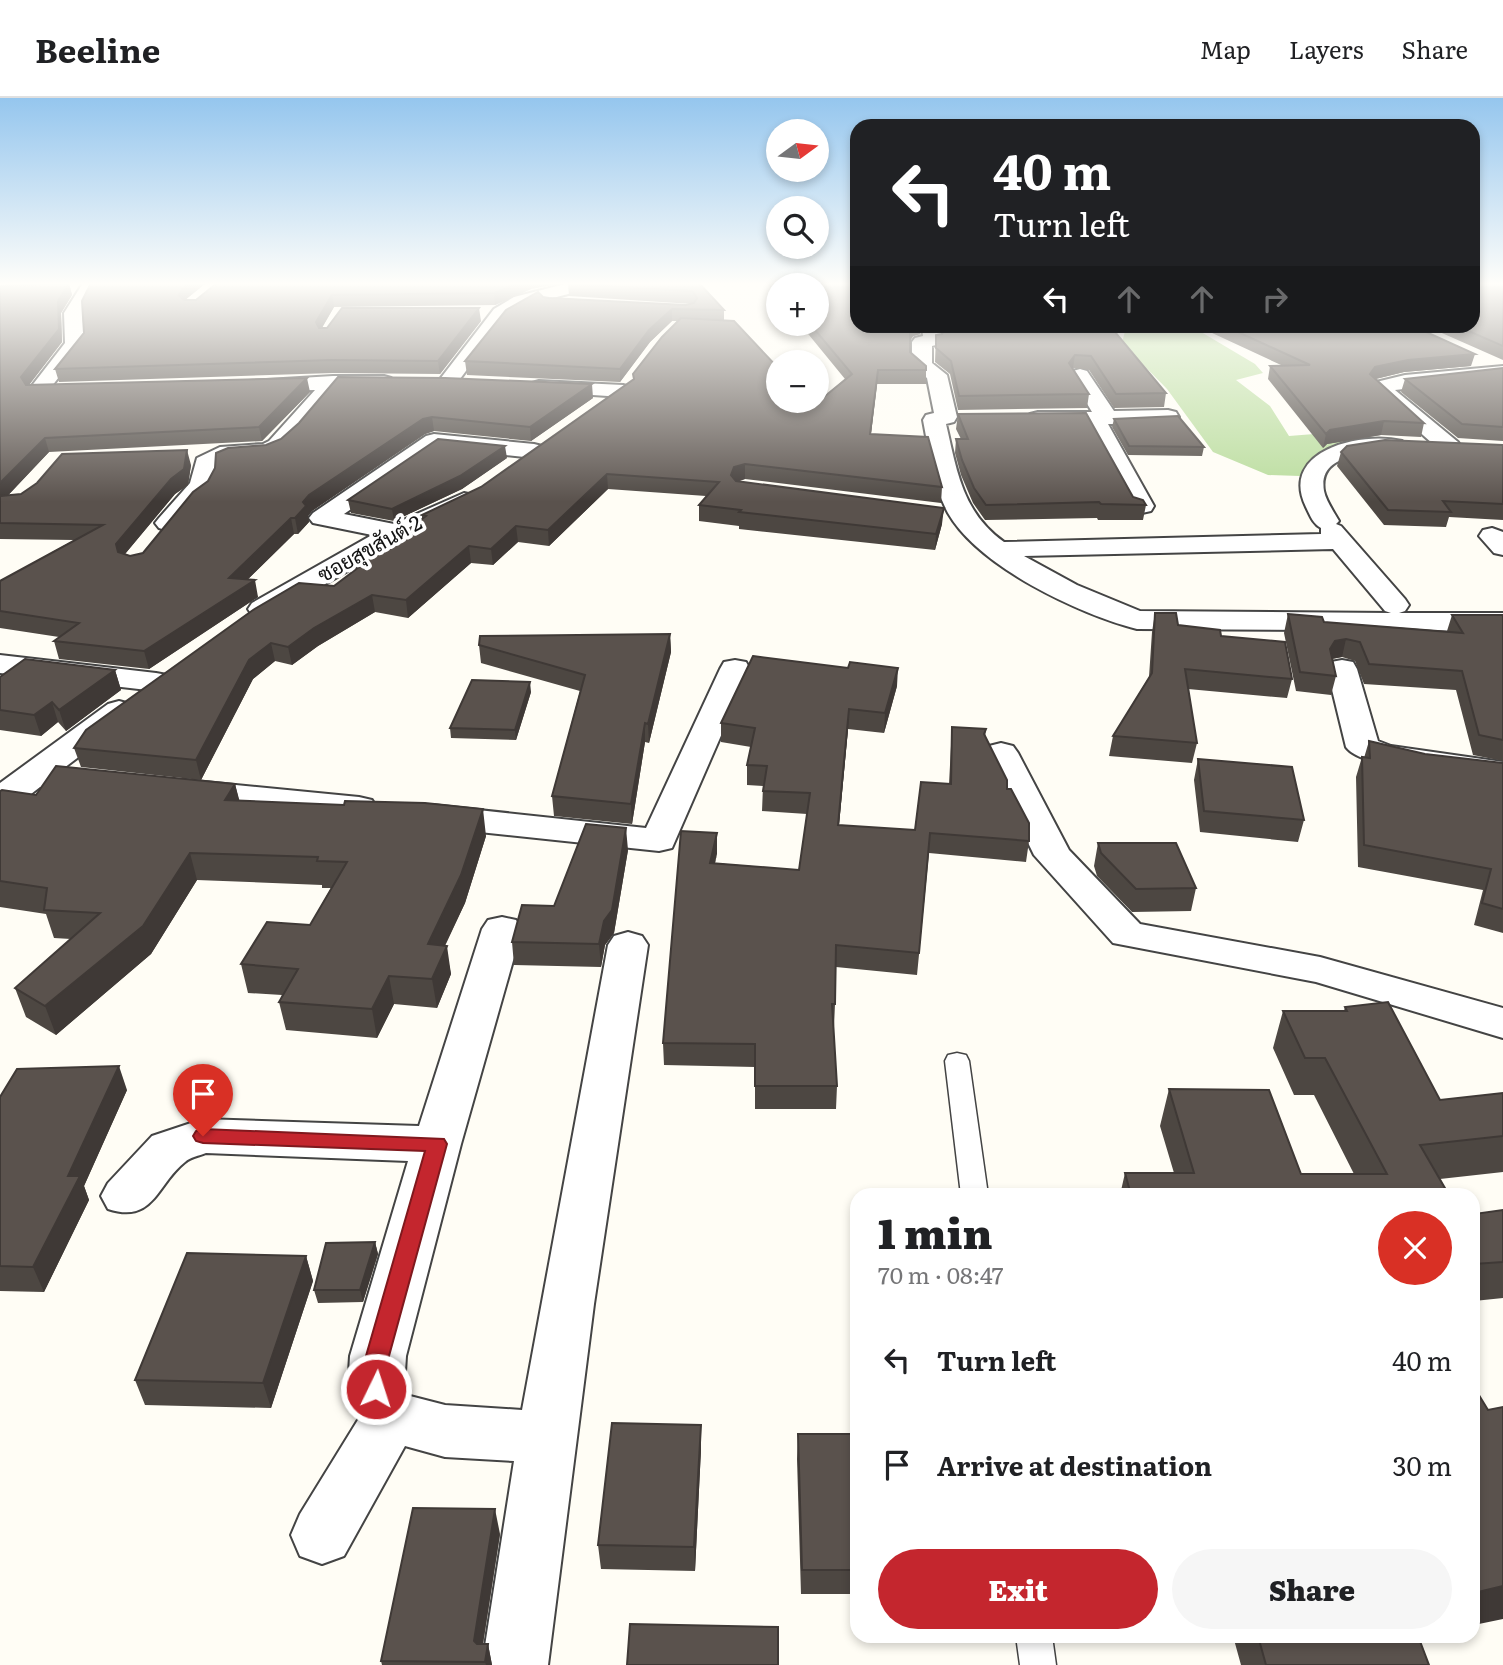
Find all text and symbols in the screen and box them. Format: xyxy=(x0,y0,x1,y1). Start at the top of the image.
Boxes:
text: Beeline xyxy=(35,24,160,73)
text: Map xyxy=(1200,31,1251,66)
text: Layers xyxy=(1289,31,1363,66)
text: Share xyxy=(1401,31,1468,66)
north arrow xyxy=(766,119,830,182)
map controls xyxy=(766,119,829,413)
text: 40 m xyxy=(993,132,1111,205)
icon: left xyxy=(878,147,969,238)
button: search xyxy=(766,196,829,259)
text: Turn left xyxy=(993,199,1130,247)
button: + xyxy=(766,273,829,336)
icon: left xyxy=(1037,280,1075,318)
icon: ahead xyxy=(1110,280,1148,318)
icon: ahead xyxy=(1183,280,1221,318)
icon: right xyxy=(1256,280,1294,318)
button: − xyxy=(766,350,829,413)
street label: ซอยสุขสันต์ 2 xyxy=(311,505,427,589)
pin xyxy=(173,1064,233,1136)
icon: arrive xyxy=(184,1075,222,1113)
text: 1 min xyxy=(878,1200,993,1262)
button: close xyxy=(1378,1211,1452,1285)
text: 70 m · 08:47 xyxy=(878,1257,1003,1291)
text: Turn left xyxy=(937,1340,1056,1379)
text: 40 m xyxy=(1392,1340,1452,1379)
icon: left xyxy=(878,1341,916,1379)
position arrow xyxy=(339,1352,413,1426)
text: Arrive at destination xyxy=(937,1445,1212,1484)
text: 30 m xyxy=(1392,1445,1452,1484)
icon: arrive xyxy=(878,1446,916,1484)
button: Exit xyxy=(878,1549,1158,1629)
button: Share xyxy=(1172,1549,1452,1629)

